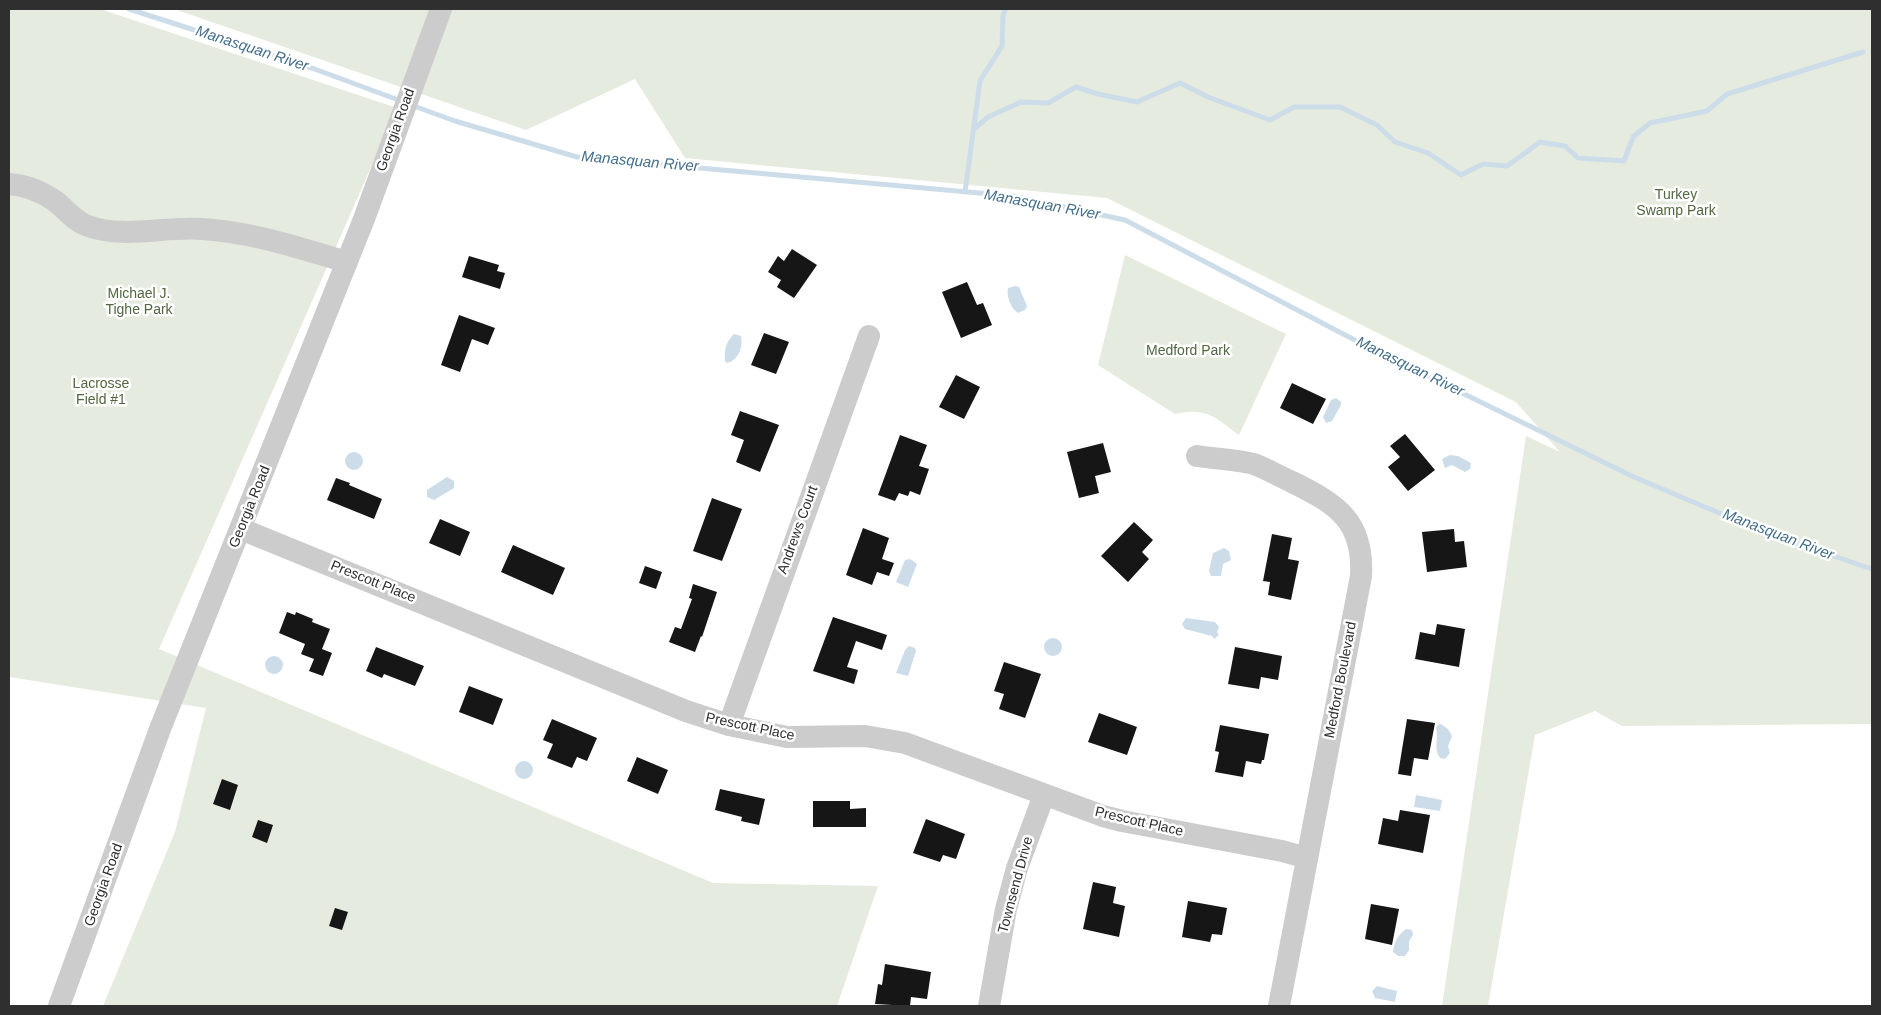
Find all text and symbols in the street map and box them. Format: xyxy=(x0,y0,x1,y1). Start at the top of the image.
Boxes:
water label: Manasquan River xyxy=(193,22,311,76)
street label: Georgia Road xyxy=(373,86,419,174)
water label: Manasquan River xyxy=(581,148,699,176)
water label: Manasquan River xyxy=(983,186,1101,224)
park label: Turkey Swamp Park xyxy=(1636,187,1716,220)
park label: Michael J. Tighe Park xyxy=(105,286,173,318)
water label: Manasquan River xyxy=(1353,333,1467,401)
park label: Medford Park xyxy=(1146,343,1230,359)
park label: Lacrosse Field #1 xyxy=(73,376,129,408)
street label: Georgia Road xyxy=(226,463,274,551)
street label: Andrews Court xyxy=(774,484,822,576)
water label: Manasquan River xyxy=(1720,506,1836,564)
street label: Prescott Place xyxy=(328,557,418,607)
street label: Medford Boulevard xyxy=(1321,620,1361,740)
street label: Prescott Place xyxy=(704,709,796,745)
street label: Prescott Place xyxy=(1093,804,1185,840)
street label: Townsend Drive xyxy=(995,835,1037,935)
street label: Georgia Road xyxy=(81,841,127,929)

